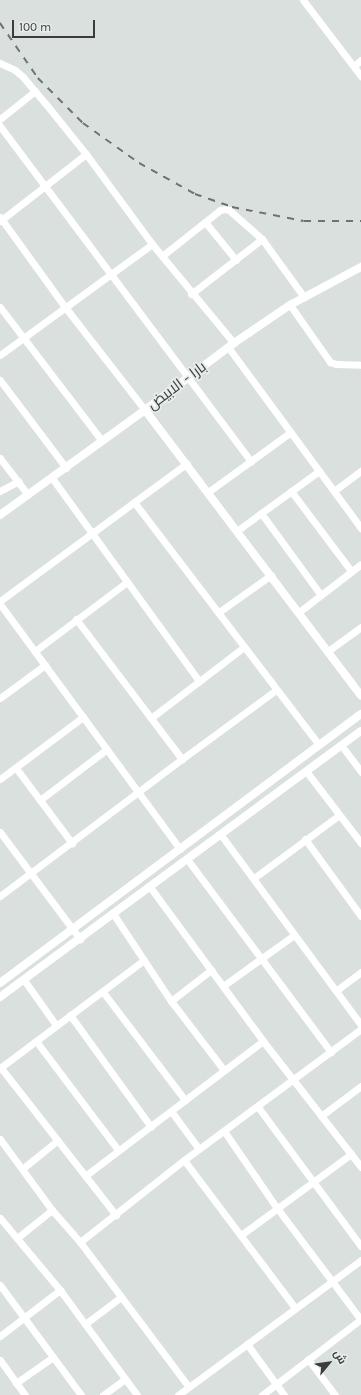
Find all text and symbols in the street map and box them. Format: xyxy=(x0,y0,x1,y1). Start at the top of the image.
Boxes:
scale bar xyxy=(14,12,97,38)
text: 100 m xyxy=(19,20,51,34)
street label: بارا - الابيض xyxy=(144,358,210,414)
north arrow xyxy=(309,1343,349,1383)
text: ش xyxy=(331,1348,349,1366)

